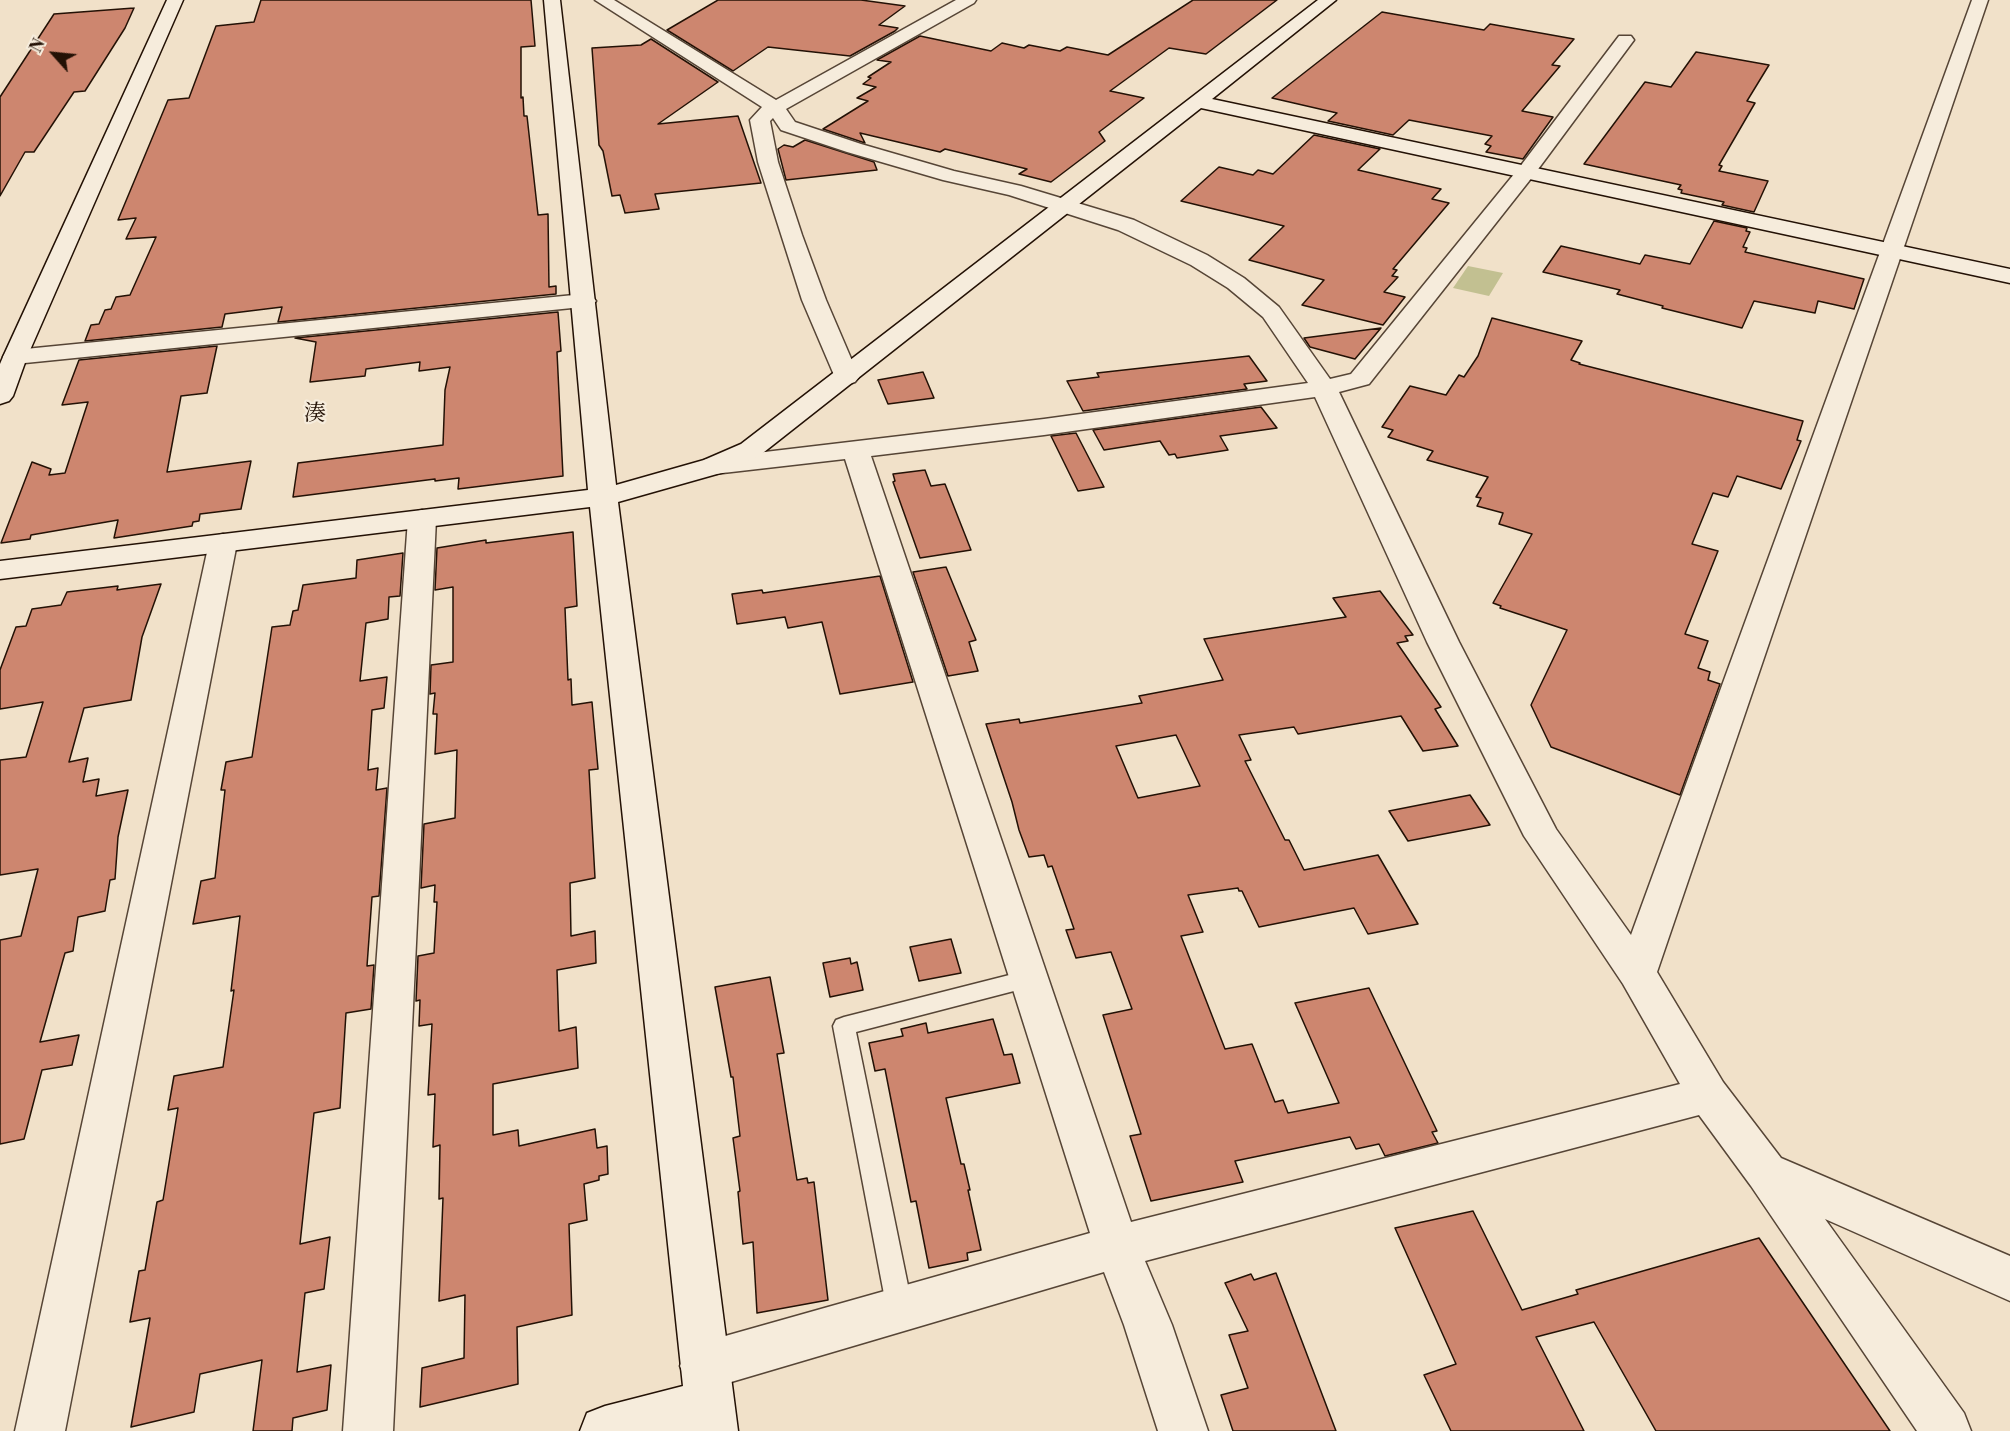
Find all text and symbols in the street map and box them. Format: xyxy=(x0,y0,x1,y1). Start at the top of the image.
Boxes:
north arrow xyxy=(24,24,84,84)
text: N xyxy=(26,36,50,56)
district label: 湊 xyxy=(304,402,326,428)

